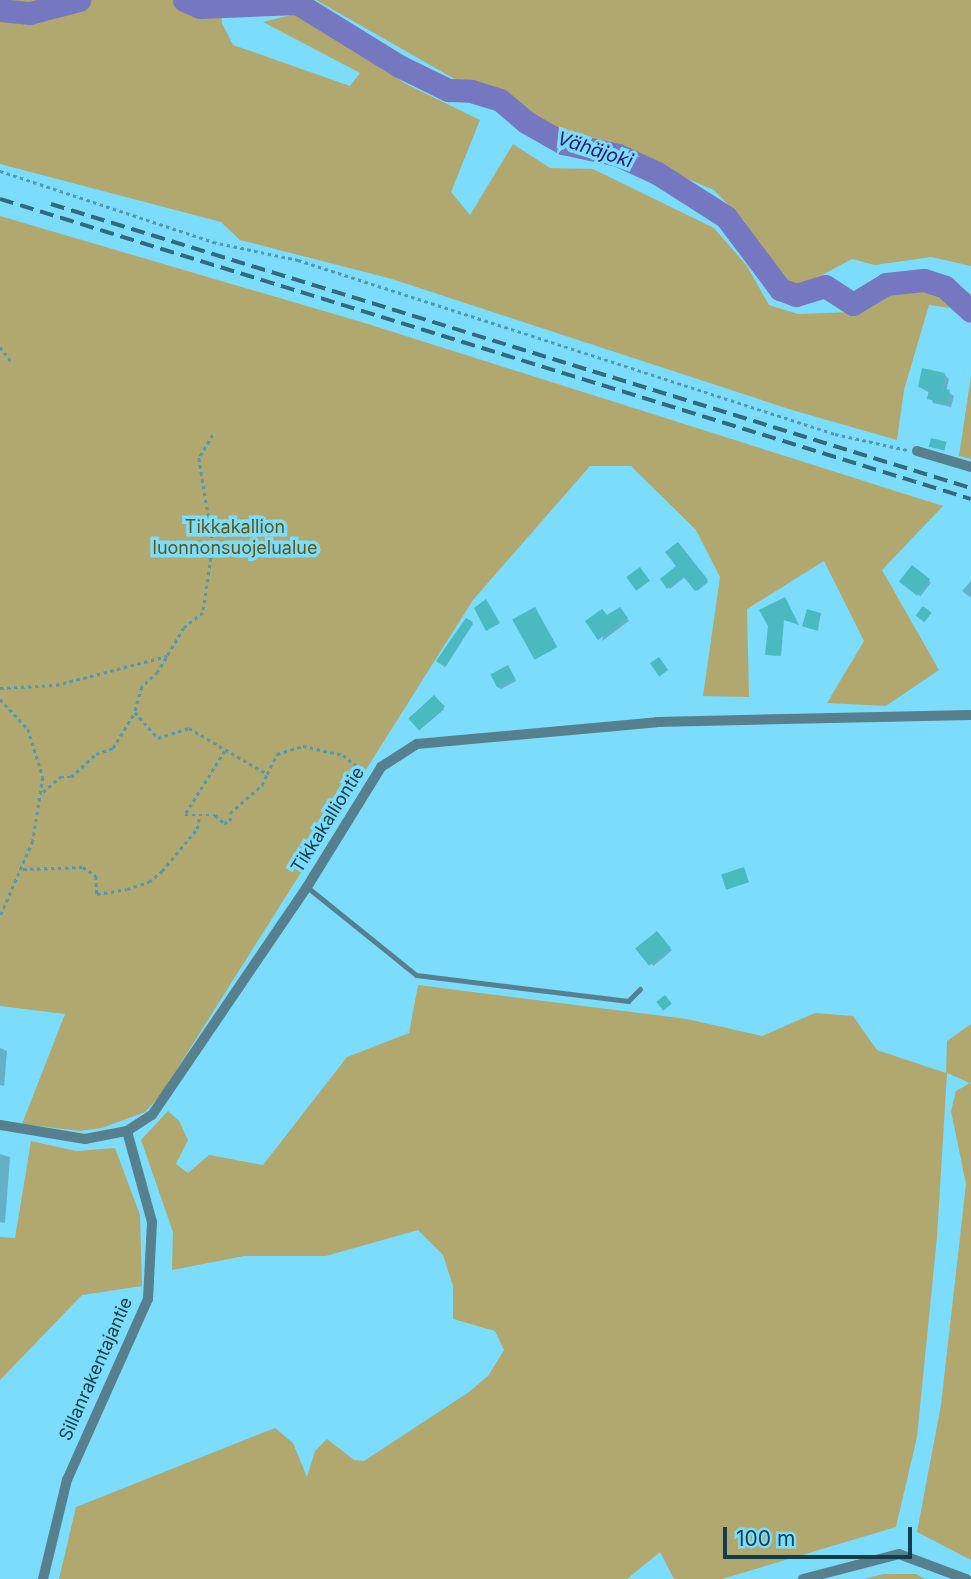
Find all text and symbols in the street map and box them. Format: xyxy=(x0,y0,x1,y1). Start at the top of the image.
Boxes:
water label: Vähäjoki xyxy=(554,127,636,173)
park label: Tikkakallion luonnonsuojelualue xyxy=(153,517,317,560)
street label: Tikkakalliontie xyxy=(287,763,369,877)
street label: Sillanrakentajantie xyxy=(55,1294,137,1444)
scale bar xyxy=(726,1512,915,1556)
text: 100 m xyxy=(736,1526,795,1551)

